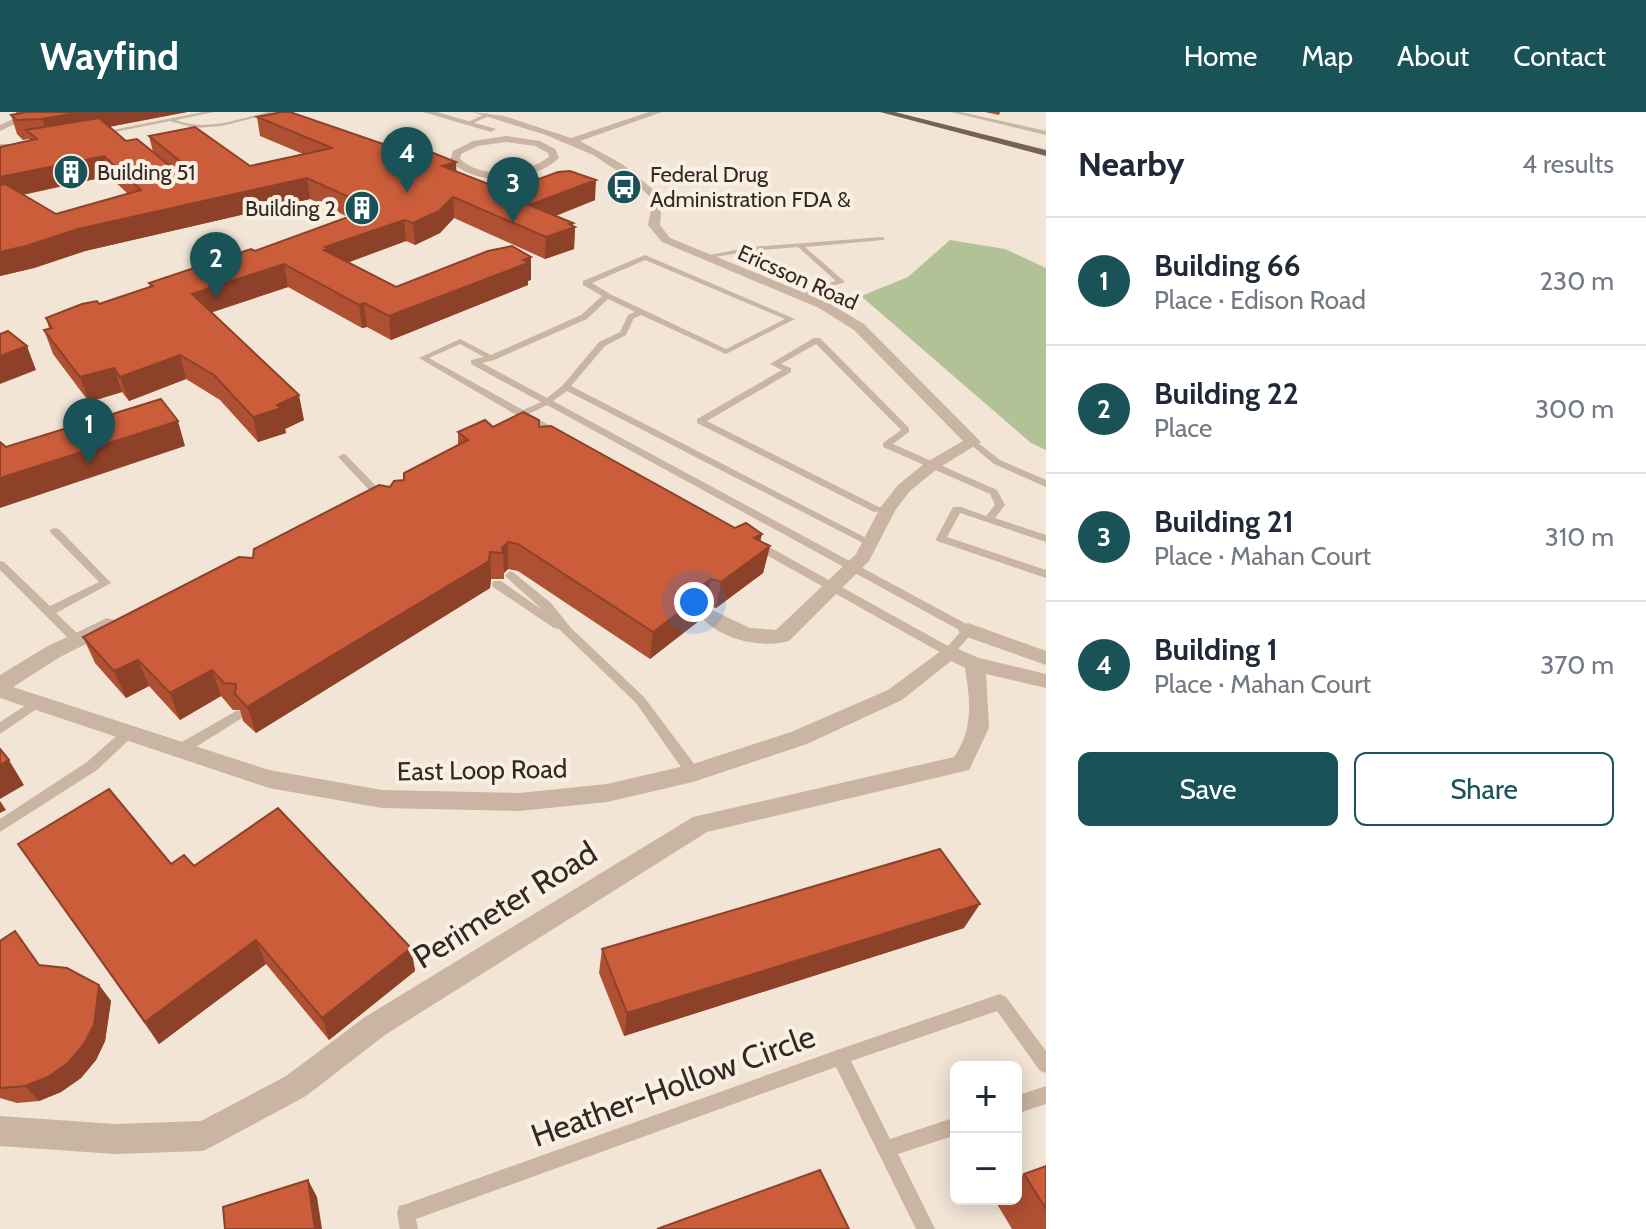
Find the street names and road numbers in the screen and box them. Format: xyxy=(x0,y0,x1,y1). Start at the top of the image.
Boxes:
street label: Ericsson Road xyxy=(733,239,862,316)
street label: East Loop Road xyxy=(397,753,567,787)
street label: Perimeter Road xyxy=(406,833,604,977)
street label: Heather-Hollow Circle xyxy=(526,1016,820,1155)

